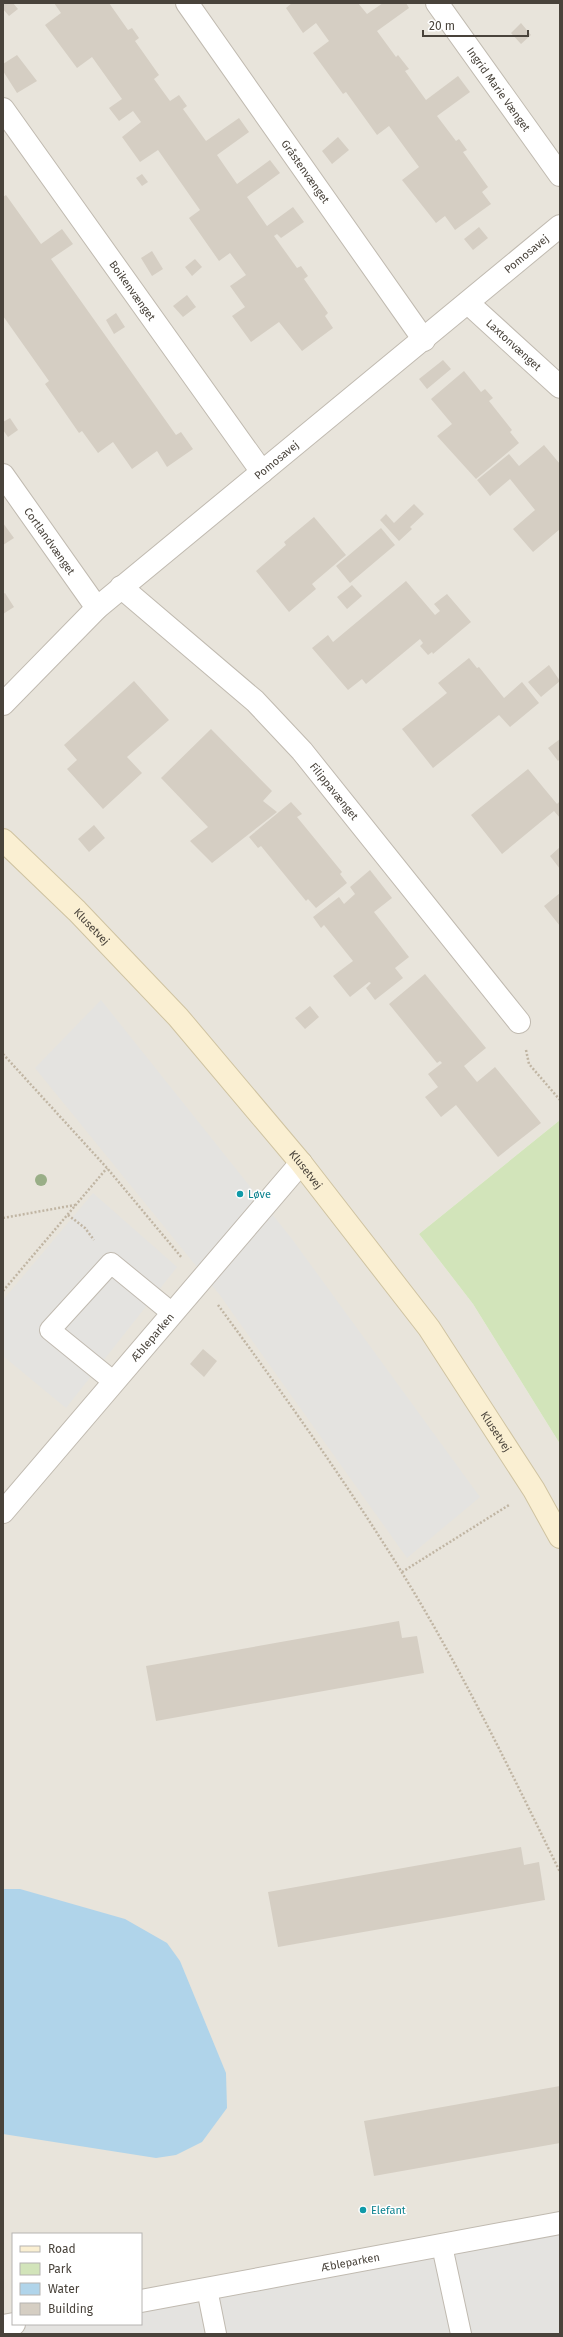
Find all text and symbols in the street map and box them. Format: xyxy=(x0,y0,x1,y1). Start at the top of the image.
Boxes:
scale bar xyxy=(423,12,528,38)
text: 20 m xyxy=(429,19,455,33)
street label: Ingrid Marie Vænget xyxy=(464,45,533,134)
street label: Gråstenvænget xyxy=(278,138,332,206)
street label: Pomosavej xyxy=(502,232,552,276)
street label: Boikenvænget xyxy=(106,258,158,323)
street label: Laxtonvænget xyxy=(483,317,544,374)
street label: Pomosavej xyxy=(252,438,302,482)
street label: Cortlandvænget xyxy=(21,505,78,578)
street label: Filippavænget xyxy=(307,760,361,823)
street label: Klusetvej xyxy=(71,906,112,948)
street label: Klusetvej xyxy=(286,1148,325,1192)
place label: Løve xyxy=(248,1188,271,1201)
marker: Løve xyxy=(235,1189,245,1199)
street label: Æbleparken xyxy=(128,1311,177,1365)
street label: Klusetvej xyxy=(478,1409,514,1454)
place label: Elefant xyxy=(371,2204,406,2217)
marker: Elefant xyxy=(358,2205,368,2215)
legend xyxy=(12,2233,142,2325)
text: Road xyxy=(48,2242,76,2256)
street label: Æbleparken xyxy=(319,2251,381,2275)
text: Park xyxy=(48,2262,72,2276)
text: Water xyxy=(48,2282,80,2296)
text: Building xyxy=(48,2302,94,2316)

